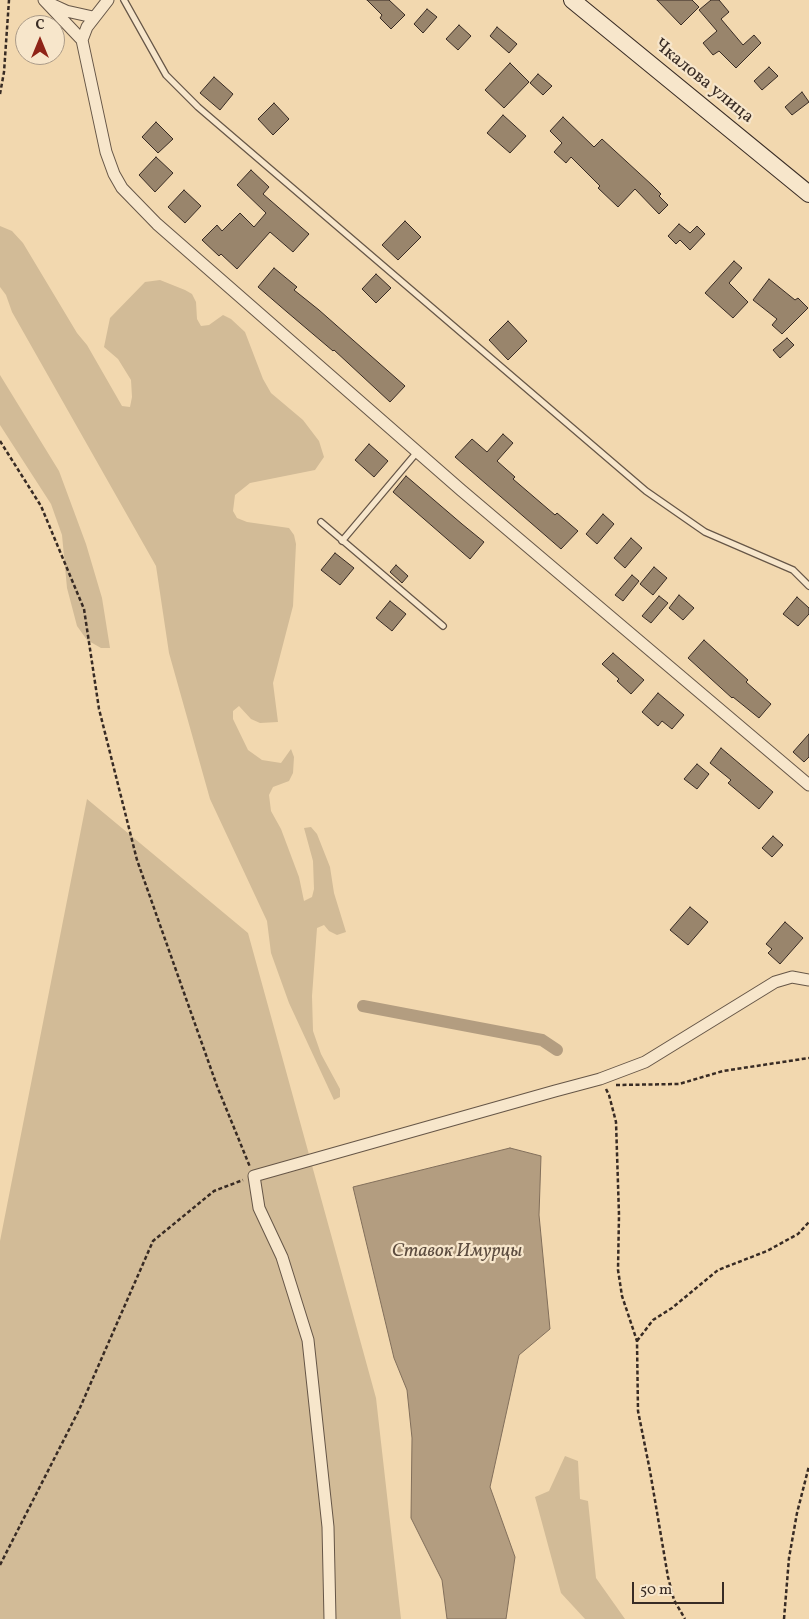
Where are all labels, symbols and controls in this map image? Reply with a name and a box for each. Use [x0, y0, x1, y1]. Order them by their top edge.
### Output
north arrow [15, 15, 65, 65]
text: С [35, 16, 45, 35]
street label: Чкалова улица [649, 35, 757, 129]
water label: Ставок Имурцы [392, 1242, 522, 1264]
scale bar [634, 1572, 726, 1604]
text: 50 m [640, 1580, 672, 1601]

